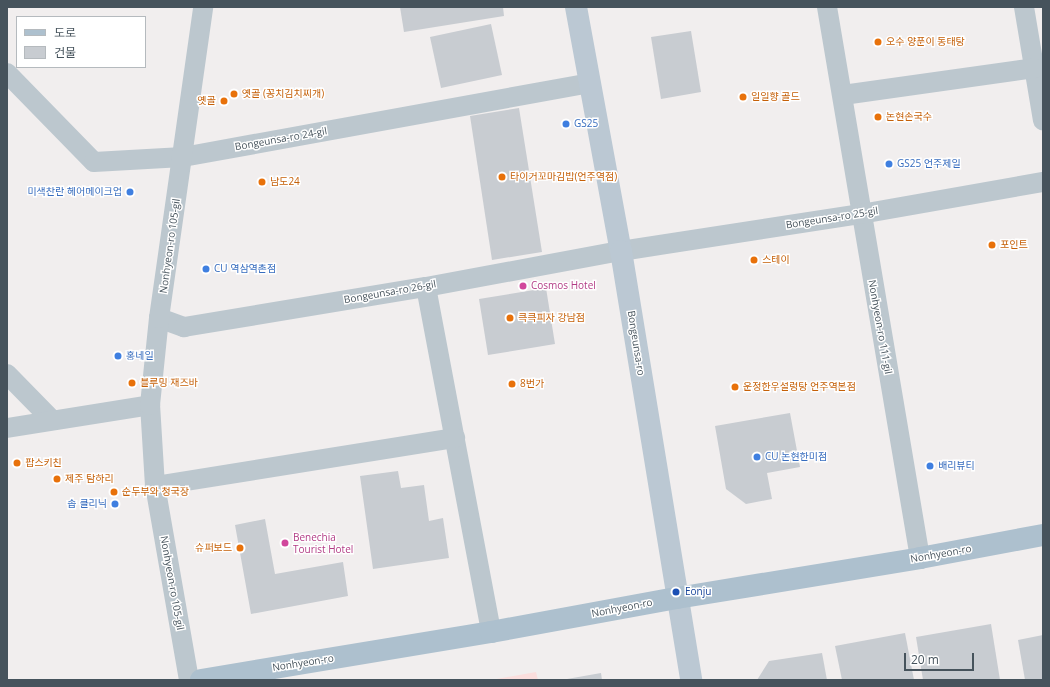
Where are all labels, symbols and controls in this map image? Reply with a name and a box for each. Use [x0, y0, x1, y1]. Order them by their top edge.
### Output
legend [16, 16, 146, 68]
text: 도로 [54, 24, 76, 41]
place label: 오수 양푼이 동태탕 [886, 36, 965, 48]
marker: 오수 양푼이 동태탕 [873, 37, 883, 47]
text: 건물 [54, 44, 76, 61]
place label: 옛골 (꽁치김치찌개) [242, 88, 324, 100]
marker: 옛골 (꽁치김치찌개) [229, 89, 239, 99]
place label: 일일향 골드 [751, 91, 800, 103]
marker: 일일향 골드 [738, 92, 748, 102]
place label: 옛골 [198, 95, 216, 107]
marker: 옛골 [219, 96, 229, 106]
place label: 논현손국수 [886, 111, 932, 123]
marker: 논현손국수 [873, 112, 883, 122]
place label: GS25 [574, 118, 598, 130]
marker: GS25 [561, 119, 571, 129]
street label: Bongeunsa-ro 24-gil [234, 125, 328, 153]
place label: GS25 언주제일 [897, 158, 961, 170]
marker: GS25 언주제일 [884, 159, 894, 169]
place label: 타이거꼬마김밥(언주역점) [510, 171, 617, 183]
marker: 타이거꼬마김밥(언주역점) [497, 172, 507, 182]
place label: 남도24 [270, 176, 300, 188]
marker: 남도24 [257, 177, 267, 187]
place label: 미색찬란 헤어메이크업 [27, 186, 122, 198]
marker: 미색찬란 헤어메이크업 [125, 187, 135, 197]
street label: Nonhyeon-ro 105-gil [157, 198, 183, 294]
street label: Bongeunsa-ro 25-gil [785, 205, 879, 231]
place label: 포인트 [1000, 239, 1028, 251]
marker: 포인트 [987, 240, 997, 250]
place label: 스테이 [762, 254, 790, 266]
marker: 스테이 [749, 255, 759, 265]
place label: CU 역삼역촌점 [214, 263, 276, 275]
marker: CU 역삼역촌점 [201, 264, 211, 274]
street label: Bongeunsa-ro 26-gil [343, 278, 437, 306]
street label: Nonhyeon-ro 111-gil [866, 279, 894, 375]
place label: Cosmos Hotel [531, 280, 596, 292]
marker: Cosmos Hotel [518, 281, 528, 291]
street label: Bongeunsa-ro [625, 310, 647, 376]
place label: 큭큭피자 강남점 [518, 312, 585, 324]
marker: 큭큭피자 강남점 [505, 313, 515, 323]
place label: 홍네일 [126, 350, 154, 362]
marker: 홍네일 [113, 351, 123, 361]
place label: 블루밍 재즈바 [140, 377, 198, 389]
marker: 블루밍 재즈바 [127, 378, 137, 388]
place label: 8번가 [520, 378, 544, 390]
marker: 8번가 [507, 379, 517, 389]
place label: 운정한우설렁탕 언주역본점 [743, 381, 856, 393]
marker: 운정한우설렁탕 언주역본점 [730, 382, 740, 392]
place label: CU 논현한미점 [765, 451, 827, 463]
marker: CU 논현한미점 [752, 452, 762, 462]
place label: 팝스키친 [25, 457, 62, 469]
marker: 팝스키친 [12, 458, 22, 468]
place label: 배리뷰티 [938, 460, 975, 472]
marker: 배리뷰티 [925, 461, 935, 471]
place label: 제주 탐하리 [65, 473, 114, 485]
marker: 제주 탐하리 [52, 474, 62, 484]
place label: 순두부와 청국장 [122, 486, 189, 498]
marker: 순두부와 청국장 [109, 487, 119, 497]
place label: 솝 클리닉 [68, 498, 107, 510]
marker: 솝 클리닉 [110, 499, 120, 509]
place label: Benechia Tourist Hotel [293, 531, 353, 554]
street label: Nonhyeon-ro 105-gil [158, 535, 186, 631]
marker: Benechia Tourist Hotel [280, 538, 290, 548]
place label: 슈퍼보드 [195, 542, 232, 554]
marker: 슈퍼보드 [235, 543, 245, 553]
street label: Nonhyeon-ro [909, 543, 973, 565]
marker: Eonju [670, 586, 682, 598]
place label: Eonju [685, 586, 711, 598]
street label: Nonhyeon-ro [590, 596, 654, 620]
scale bar [906, 645, 976, 671]
text: 20 m [911, 651, 939, 668]
street label: Nonhyeon-ro [271, 652, 335, 674]

